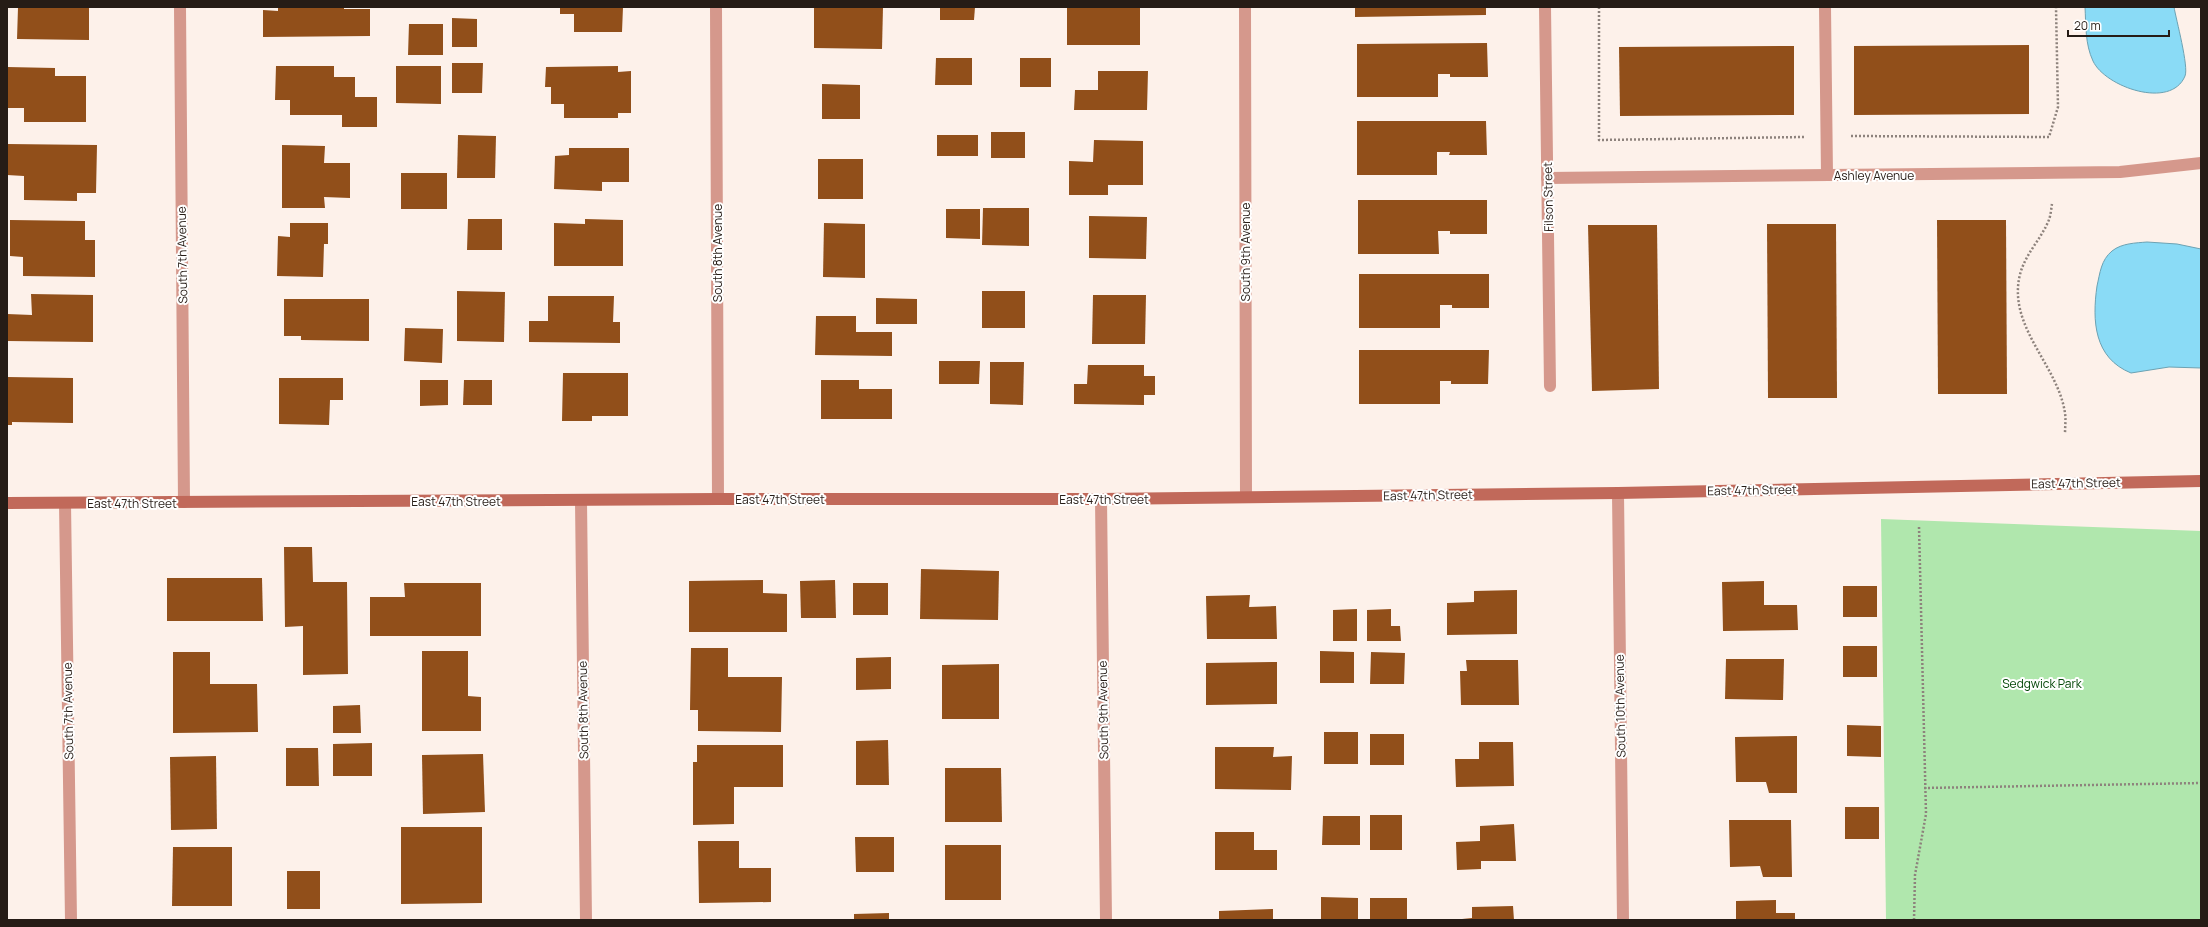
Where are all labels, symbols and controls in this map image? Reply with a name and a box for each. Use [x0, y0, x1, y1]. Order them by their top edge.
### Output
scale bar [2068, 12, 2169, 38]
text: 20 m [2074, 17, 2101, 34]
street label: Filson Street [1539, 162, 1557, 232]
street label: Ashley Avenue [1834, 167, 1914, 184]
street label: South 9th Avenue [1237, 203, 1254, 301]
street label: South 8th Avenue [709, 204, 726, 302]
street label: South 7th Avenue [173, 206, 191, 304]
street label: East 47th Street [2031, 474, 2121, 492]
street label: East 47th Street [1707, 481, 1797, 499]
street label: East 47th Street [1383, 486, 1473, 504]
street label: East 47th Street [735, 491, 825, 508]
street label: East 47th Street [1059, 491, 1149, 508]
street label: East 47th Street [411, 493, 501, 510]
street label: East 47th Street [87, 495, 177, 512]
street label: South 10th Avenue [1611, 654, 1629, 758]
street label: South 9th Avenue [1094, 660, 1112, 760]
street label: South 8th Avenue [574, 661, 592, 759]
street label: South 7th Avenue [59, 662, 77, 760]
park label: Sedgwick Park [2002, 675, 2083, 692]

